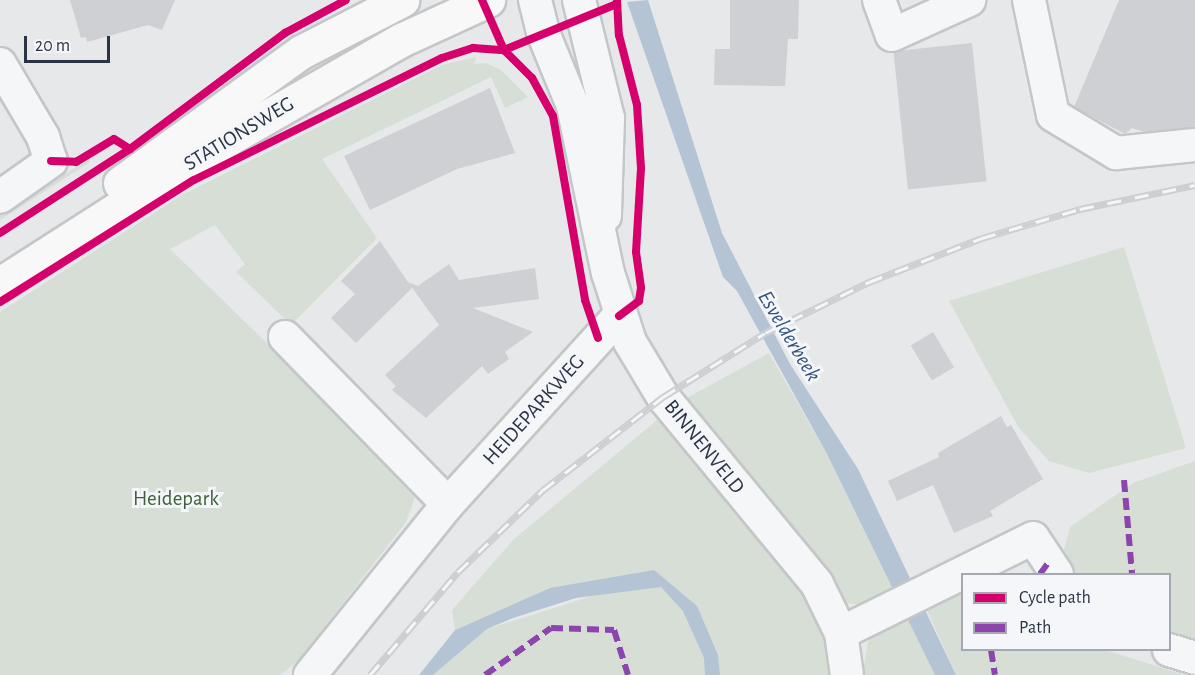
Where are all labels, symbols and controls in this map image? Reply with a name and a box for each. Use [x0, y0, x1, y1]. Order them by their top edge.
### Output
scale bar [27, 24, 112, 62]
text: 20 m [35, 37, 70, 55]
street label: STATIONSWEG [179, 91, 299, 177]
water label: Esvelderbeek [752, 286, 826, 386]
street label: HEIDEPARKWEG [478, 350, 590, 470]
street label: BINNENVELD [658, 395, 750, 499]
park label: Heidepark [133, 486, 219, 512]
legend [961, 573, 1171, 651]
text: Cycle path [1019, 589, 1091, 607]
text: Path [1019, 619, 1051, 637]

